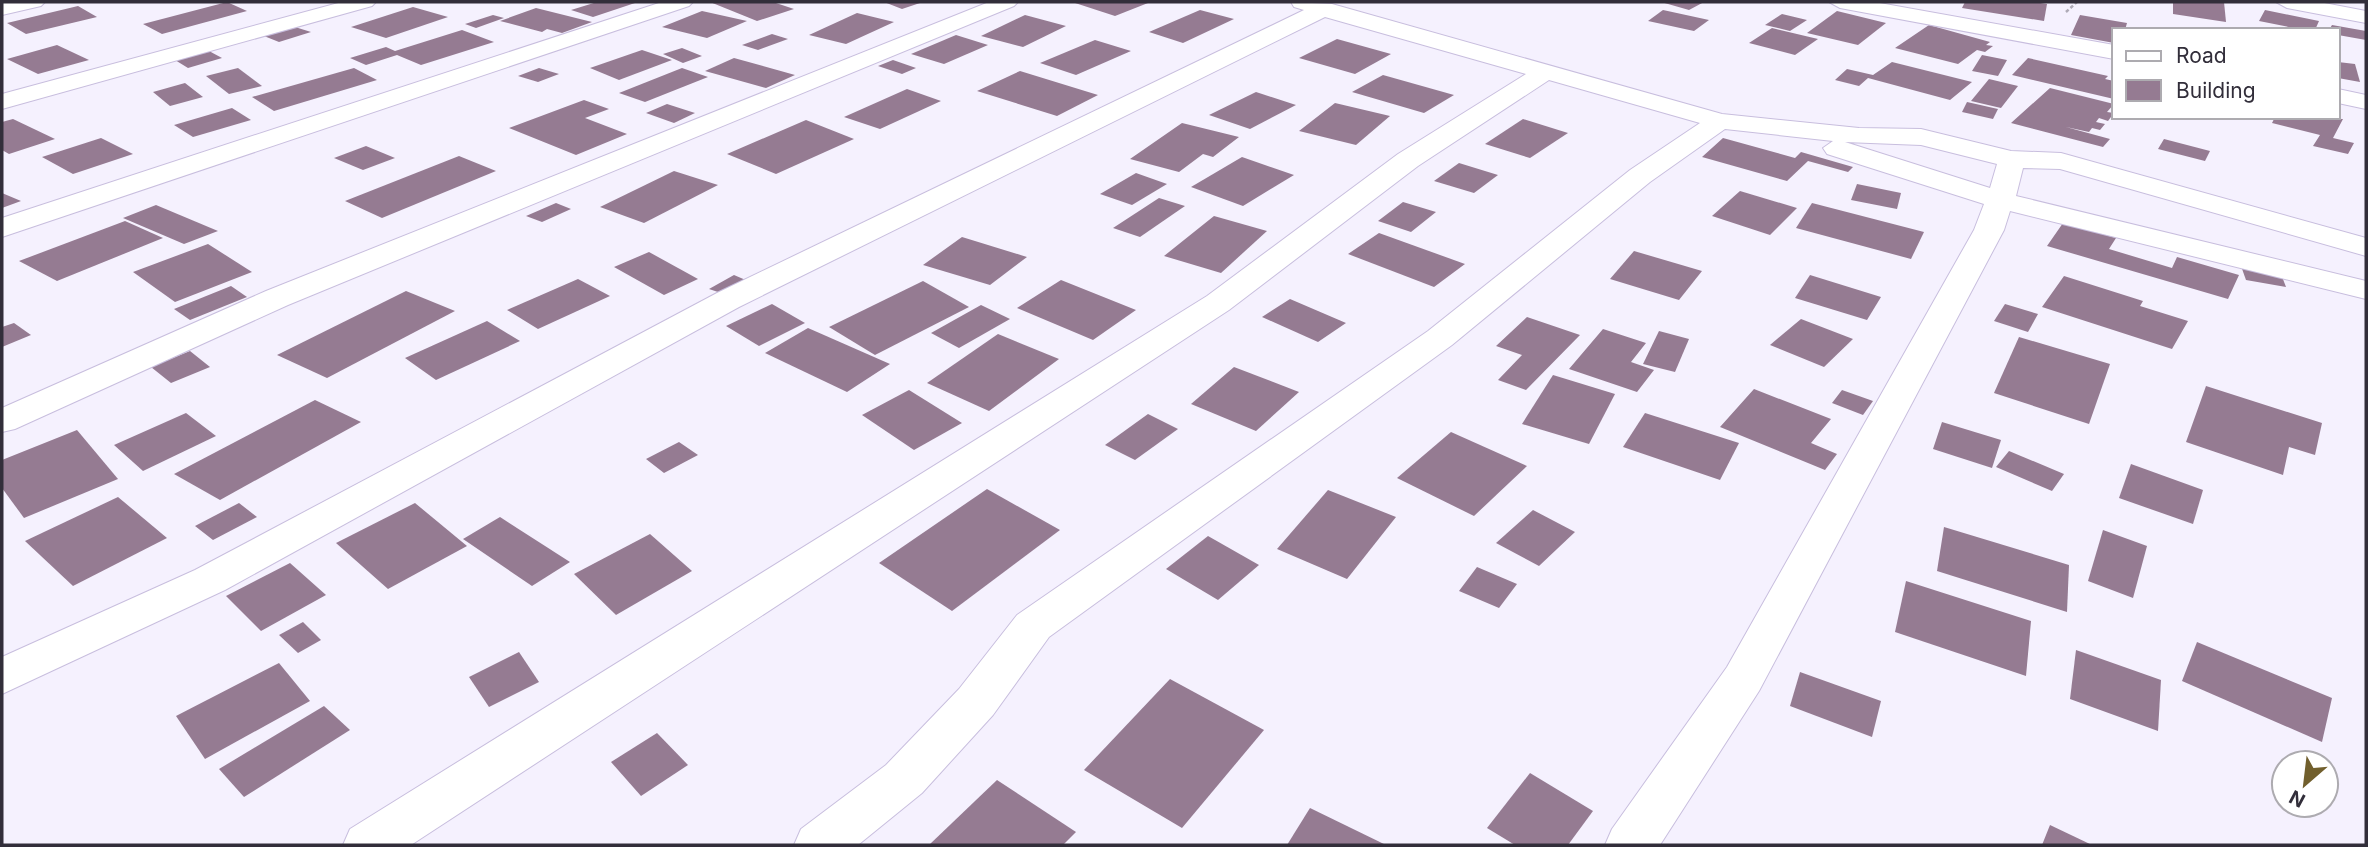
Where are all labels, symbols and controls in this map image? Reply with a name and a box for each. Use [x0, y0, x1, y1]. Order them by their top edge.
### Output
legend [2112, 28, 2340, 119]
text: Road [2176, 43, 2227, 68]
text: Building [2176, 78, 2256, 103]
north arrow [2270, 749, 2340, 819]
text: N [2285, 785, 2309, 812]

